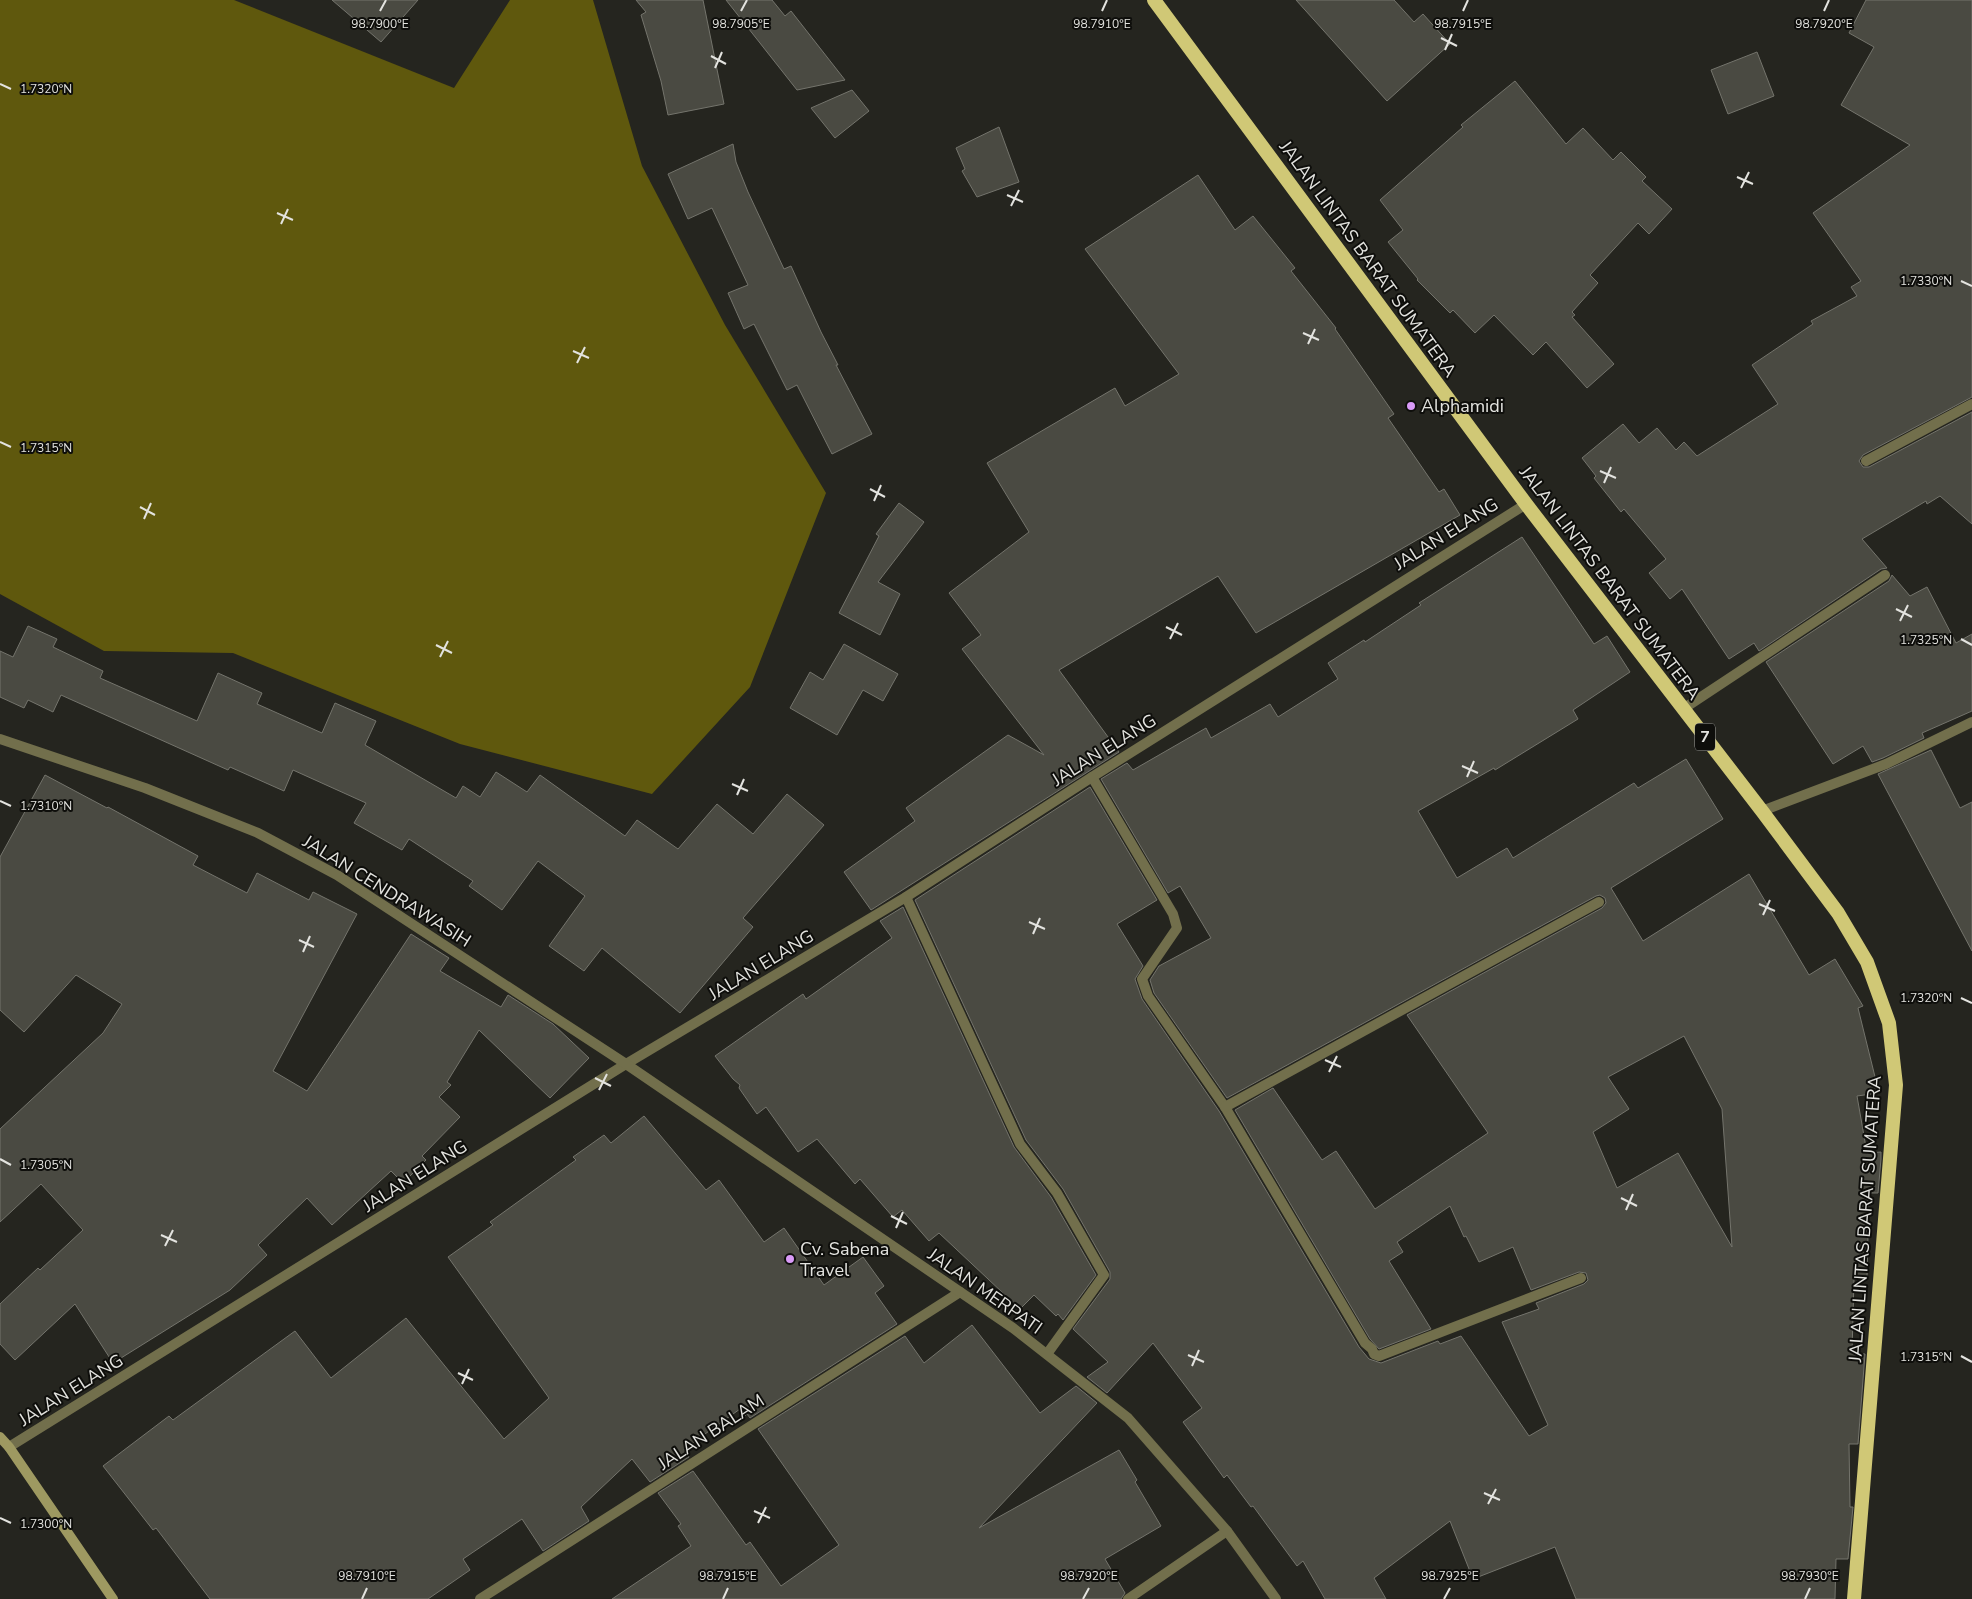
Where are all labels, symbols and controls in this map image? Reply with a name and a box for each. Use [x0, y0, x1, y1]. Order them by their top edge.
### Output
text: 98.7900°E [351, 16, 409, 32]
text: 98.7905°E [712, 16, 770, 32]
text: 98.7910°E [1073, 16, 1131, 32]
text: 98.7915°E [1434, 16, 1492, 32]
text: 98.7920°E [1795, 16, 1853, 32]
text: 1.7320°N [20, 81, 72, 97]
street label: JALAN LINTAS BARAT SUMATERA [1273, 135, 1462, 382]
text: 1.7330°N [1900, 273, 1952, 289]
place label: Alphamidi [1421, 394, 1504, 418]
marker: Alphamidi [1405, 400, 1417, 412]
text: 1.7315°N [20, 440, 72, 456]
street label: JALAN LINTAS BARAT SUMATERA [1513, 460, 1706, 705]
street label: JALAN ELANG [1388, 492, 1503, 576]
text: 1.7325°N [1900, 632, 1952, 648]
street label: JALAN ELANG [1046, 708, 1161, 792]
road number: 7 [1695, 724, 1715, 750]
text: 1.7310°N [20, 798, 72, 814]
street label: JALAN CENDRAWASIH [298, 829, 476, 953]
street label: JALAN ELANG [703, 924, 818, 1006]
text: 1.7320°N [1900, 990, 1952, 1006]
street label: JALAN LINTAS BARAT SUMATERA [1843, 1075, 1887, 1364]
street label: JALAN ELANG [357, 1134, 472, 1218]
text: 1.7305°N [20, 1157, 72, 1173]
place label: Cv. Sabena Travel [800, 1237, 889, 1282]
street label: JALAN MERPATI [922, 1242, 1047, 1339]
marker: Cv. Sabena Travel [784, 1253, 796, 1265]
street label: JALAN ELANG [13, 1348, 128, 1432]
text: 1.7315°N [1900, 1349, 1952, 1365]
street label: JALAN BALAM [652, 1389, 769, 1476]
text: 1.7300°N [20, 1516, 72, 1532]
text: 98.7910°E [338, 1568, 396, 1584]
text: 98.7915°E [699, 1568, 757, 1584]
text: 98.7920°E [1060, 1568, 1118, 1584]
text: 98.7925°E [1421, 1568, 1479, 1584]
text: 98.7930°E [1781, 1568, 1839, 1584]

